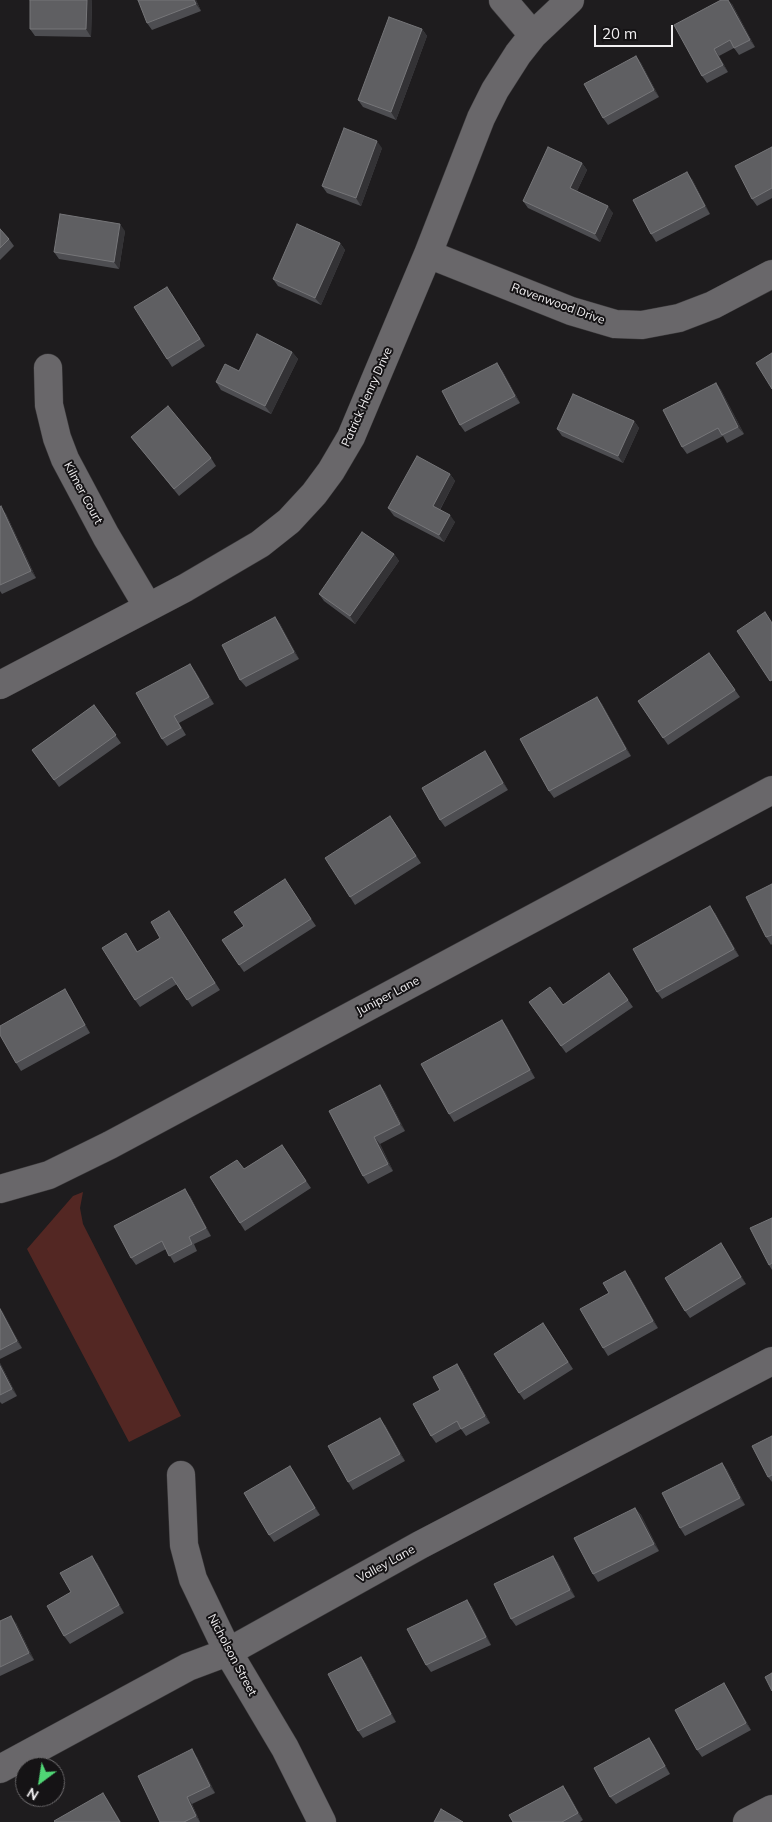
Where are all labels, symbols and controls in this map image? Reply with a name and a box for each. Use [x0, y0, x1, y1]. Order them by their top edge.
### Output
scale bar [597, 15, 676, 47]
text: 20 m [602, 24, 637, 43]
street label: Ravenwood Drive [509, 280, 607, 328]
street label: Patrick Henry Drive [339, 345, 395, 449]
street label: Kilmer Court [61, 459, 105, 527]
street label: Juniper Lane [354, 973, 422, 1019]
street label: Valley Lane [355, 1542, 417, 1586]
street label: Nicholson Street [204, 1612, 260, 1698]
north arrow [15, 1757, 65, 1807]
text: N [24, 1784, 42, 1804]

